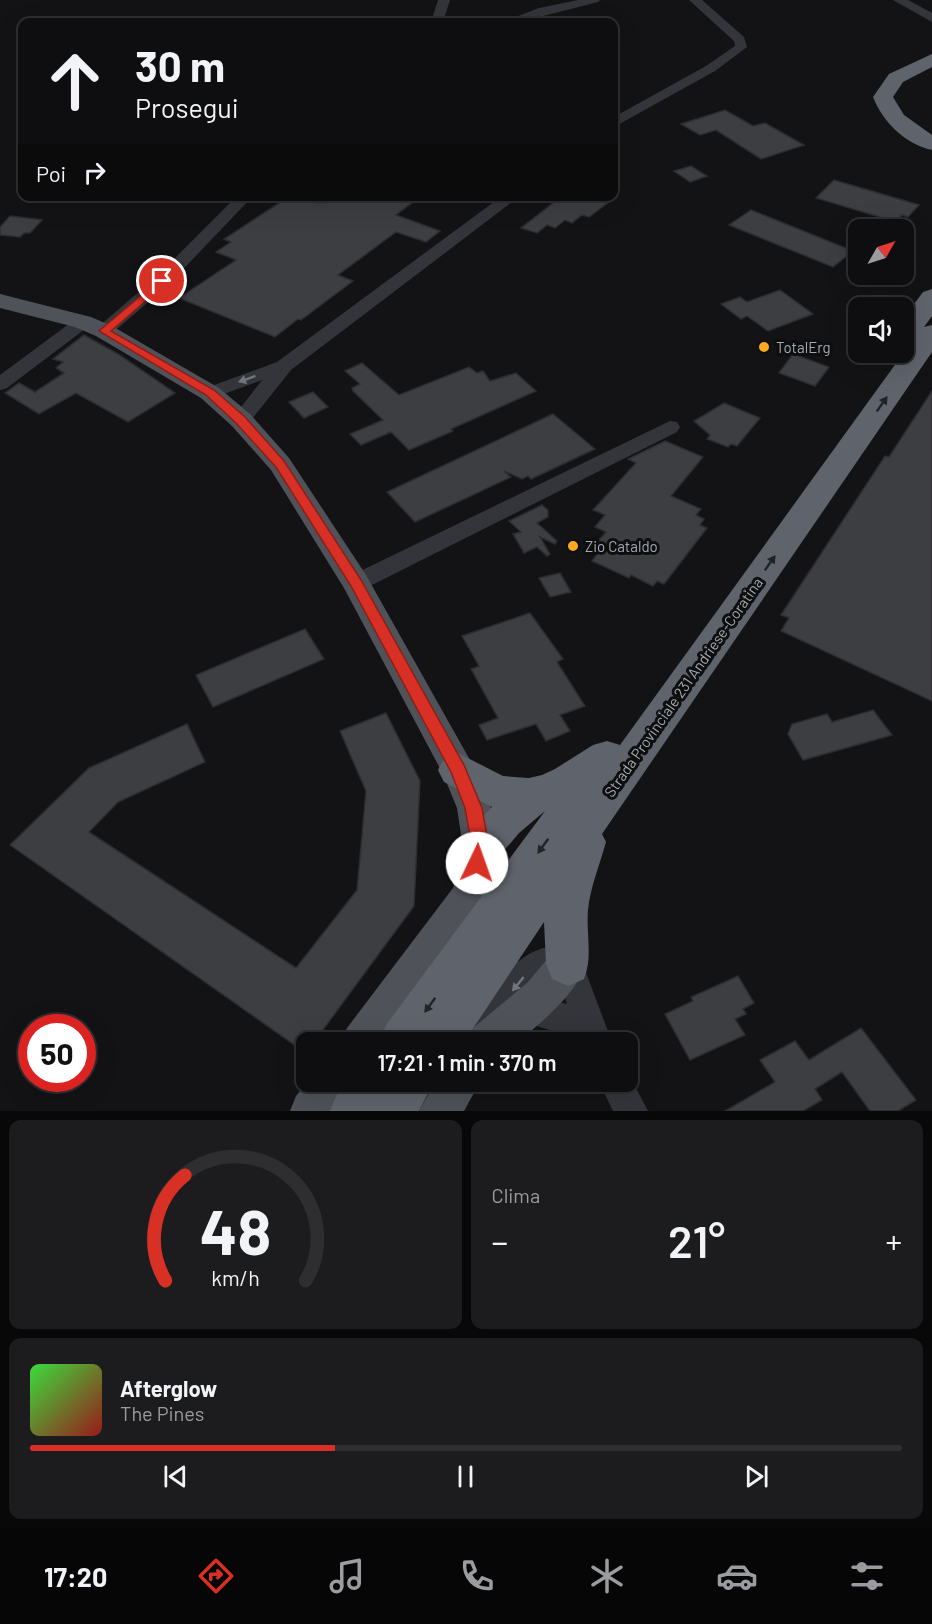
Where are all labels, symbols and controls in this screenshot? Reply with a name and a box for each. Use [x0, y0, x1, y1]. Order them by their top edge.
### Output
text: 30 m [135, 40, 225, 90]
icon: ahead [36, 42, 114, 120]
text: Prosegui [135, 91, 239, 123]
icon: right [78, 156, 111, 189]
text: Poi [36, 160, 66, 186]
north arrow [848, 219, 914, 285]
map controls [848, 219, 914, 363]
pin [136, 255, 187, 306]
icon: arrive [145, 264, 178, 297]
button: sound [848, 297, 914, 363]
place label: TotalErg [776, 338, 831, 356]
marker: TotalErg [757, 340, 771, 354]
one-way arrow [238, 375, 256, 385]
one-way arrow [876, 396, 888, 412]
place label: Zio Cataldo [585, 537, 658, 555]
marker: Zio Cataldo [566, 539, 580, 553]
one-way arrow [764, 556, 776, 572]
street label: Strada Provinciale 231 Andriese-Coratina [600, 574, 766, 800]
position arrow [445, 831, 509, 895]
one-way arrow [537, 837, 549, 853]
one-way arrow [511, 976, 524, 992]
one-way arrow [424, 996, 436, 1012]
speed limit sign: 50 [18, 1014, 96, 1092]
text: 17:21 · 1 min · 370 m [377, 1049, 557, 1075]
text: Clima [492, 1183, 540, 1207]
text: 48 [199, 1193, 271, 1267]
text: 21° [668, 1213, 725, 1267]
text: − [492, 1221, 508, 1261]
text: + [885, 1221, 902, 1261]
text: km/h [211, 1266, 260, 1291]
text: Afterglow [120, 1375, 217, 1401]
text: The Pines [120, 1401, 204, 1425]
icon: previous [159, 1460, 192, 1493]
icon: pause [449, 1460, 482, 1493]
icon: next [740, 1460, 773, 1493]
icon: directions [195, 1555, 237, 1597]
icon: music [326, 1555, 368, 1597]
icon: phone [456, 1555, 498, 1597]
icon: climate [586, 1555, 628, 1597]
icon: car [716, 1555, 758, 1597]
icon: filters [846, 1555, 888, 1597]
text: 17:20 [44, 1560, 107, 1592]

